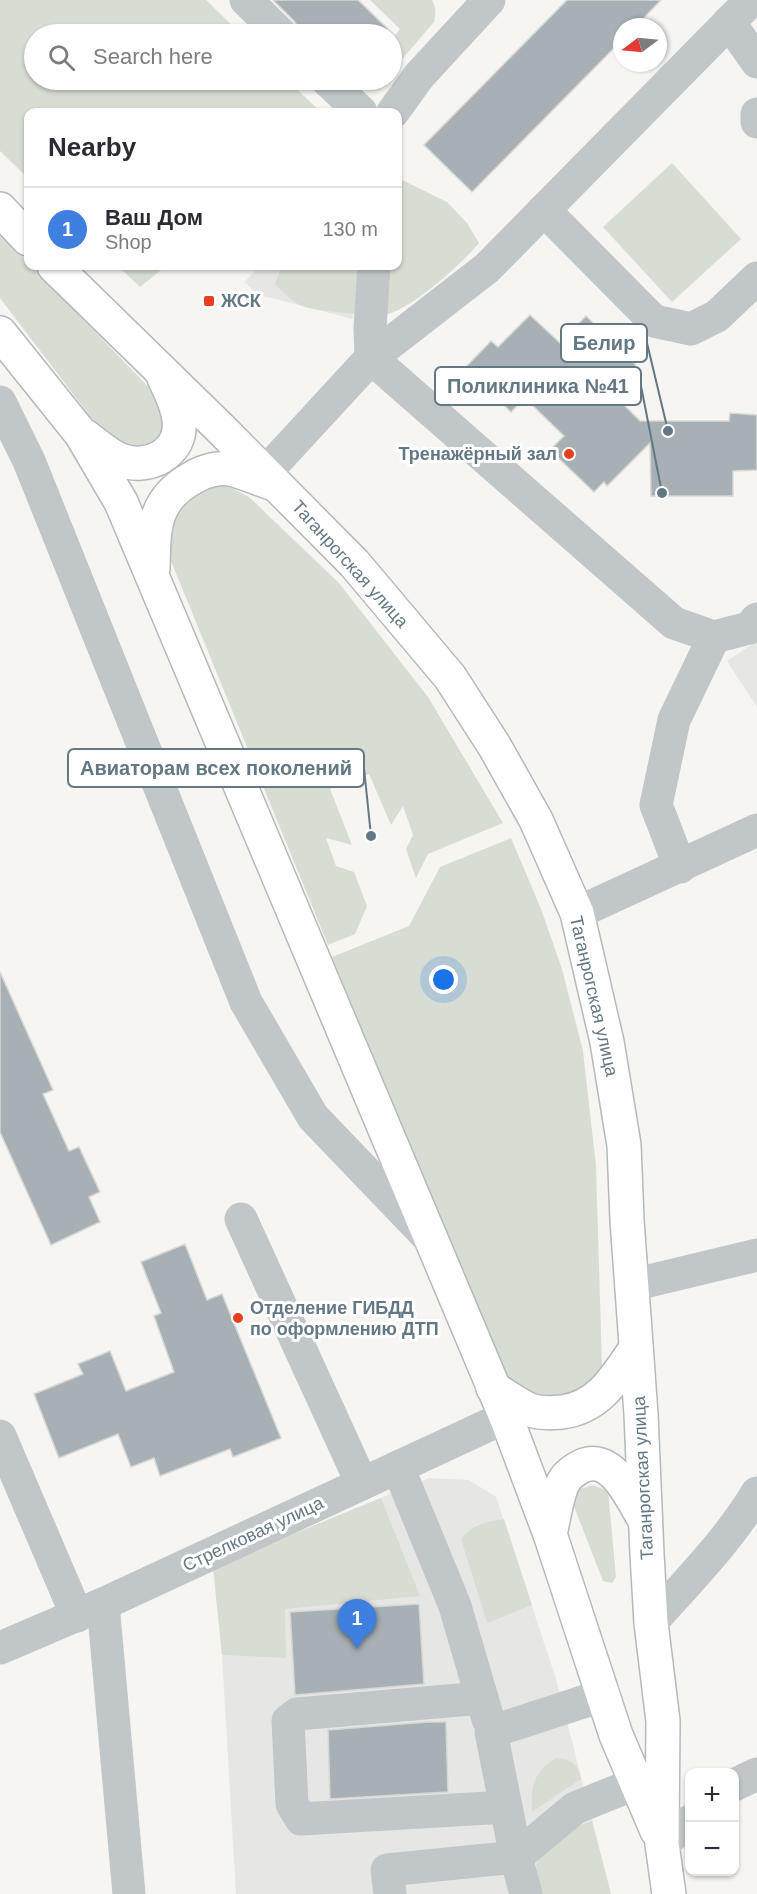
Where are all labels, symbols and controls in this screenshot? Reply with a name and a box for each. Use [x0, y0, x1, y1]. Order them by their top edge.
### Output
north arrow [613, 18, 667, 72]
search box [24, 24, 402, 90]
icon: search [45, 41, 78, 74]
text: Search here [93, 44, 213, 69]
text: Nearby [48, 132, 136, 162]
text: Ваш Дом [105, 205, 203, 230]
text: 1 [62, 218, 73, 240]
text: 130 m [322, 218, 378, 240]
text: Shop [105, 231, 152, 253]
place label: ЖСК [220, 291, 262, 311]
marker: ЖСК [202, 294, 216, 308]
callout: Белир [561, 324, 647, 362]
text: Белир [573, 332, 635, 354]
callout: Поликлиника №41 [435, 367, 641, 405]
text: Поликлиника №41 [447, 375, 629, 397]
place label: Тренажёрный зал [399, 444, 557, 464]
marker: Тренажёрный зал [562, 447, 576, 461]
street label: Таганрогская улица [288, 496, 413, 632]
callout: Авиаторам всех поколений [68, 749, 364, 787]
text: Авиаторам всех поколений [80, 757, 352, 779]
street label: Таганрогская улица [566, 914, 622, 1079]
your location [429, 965, 458, 994]
place label: Отделение ГИБДД по оформлению ДТП [250, 1298, 439, 1339]
marker: Отделение ГИБДД по оформлению ДТП [231, 1311, 245, 1325]
street label: Таганрогская улица [629, 1395, 657, 1560]
street label: Стрелковая улица [180, 1492, 327, 1575]
pin: 1 [338, 1600, 376, 1649]
map controls [685, 1768, 739, 1876]
button: + [685, 1768, 739, 1822]
button: − [685, 1822, 739, 1876]

